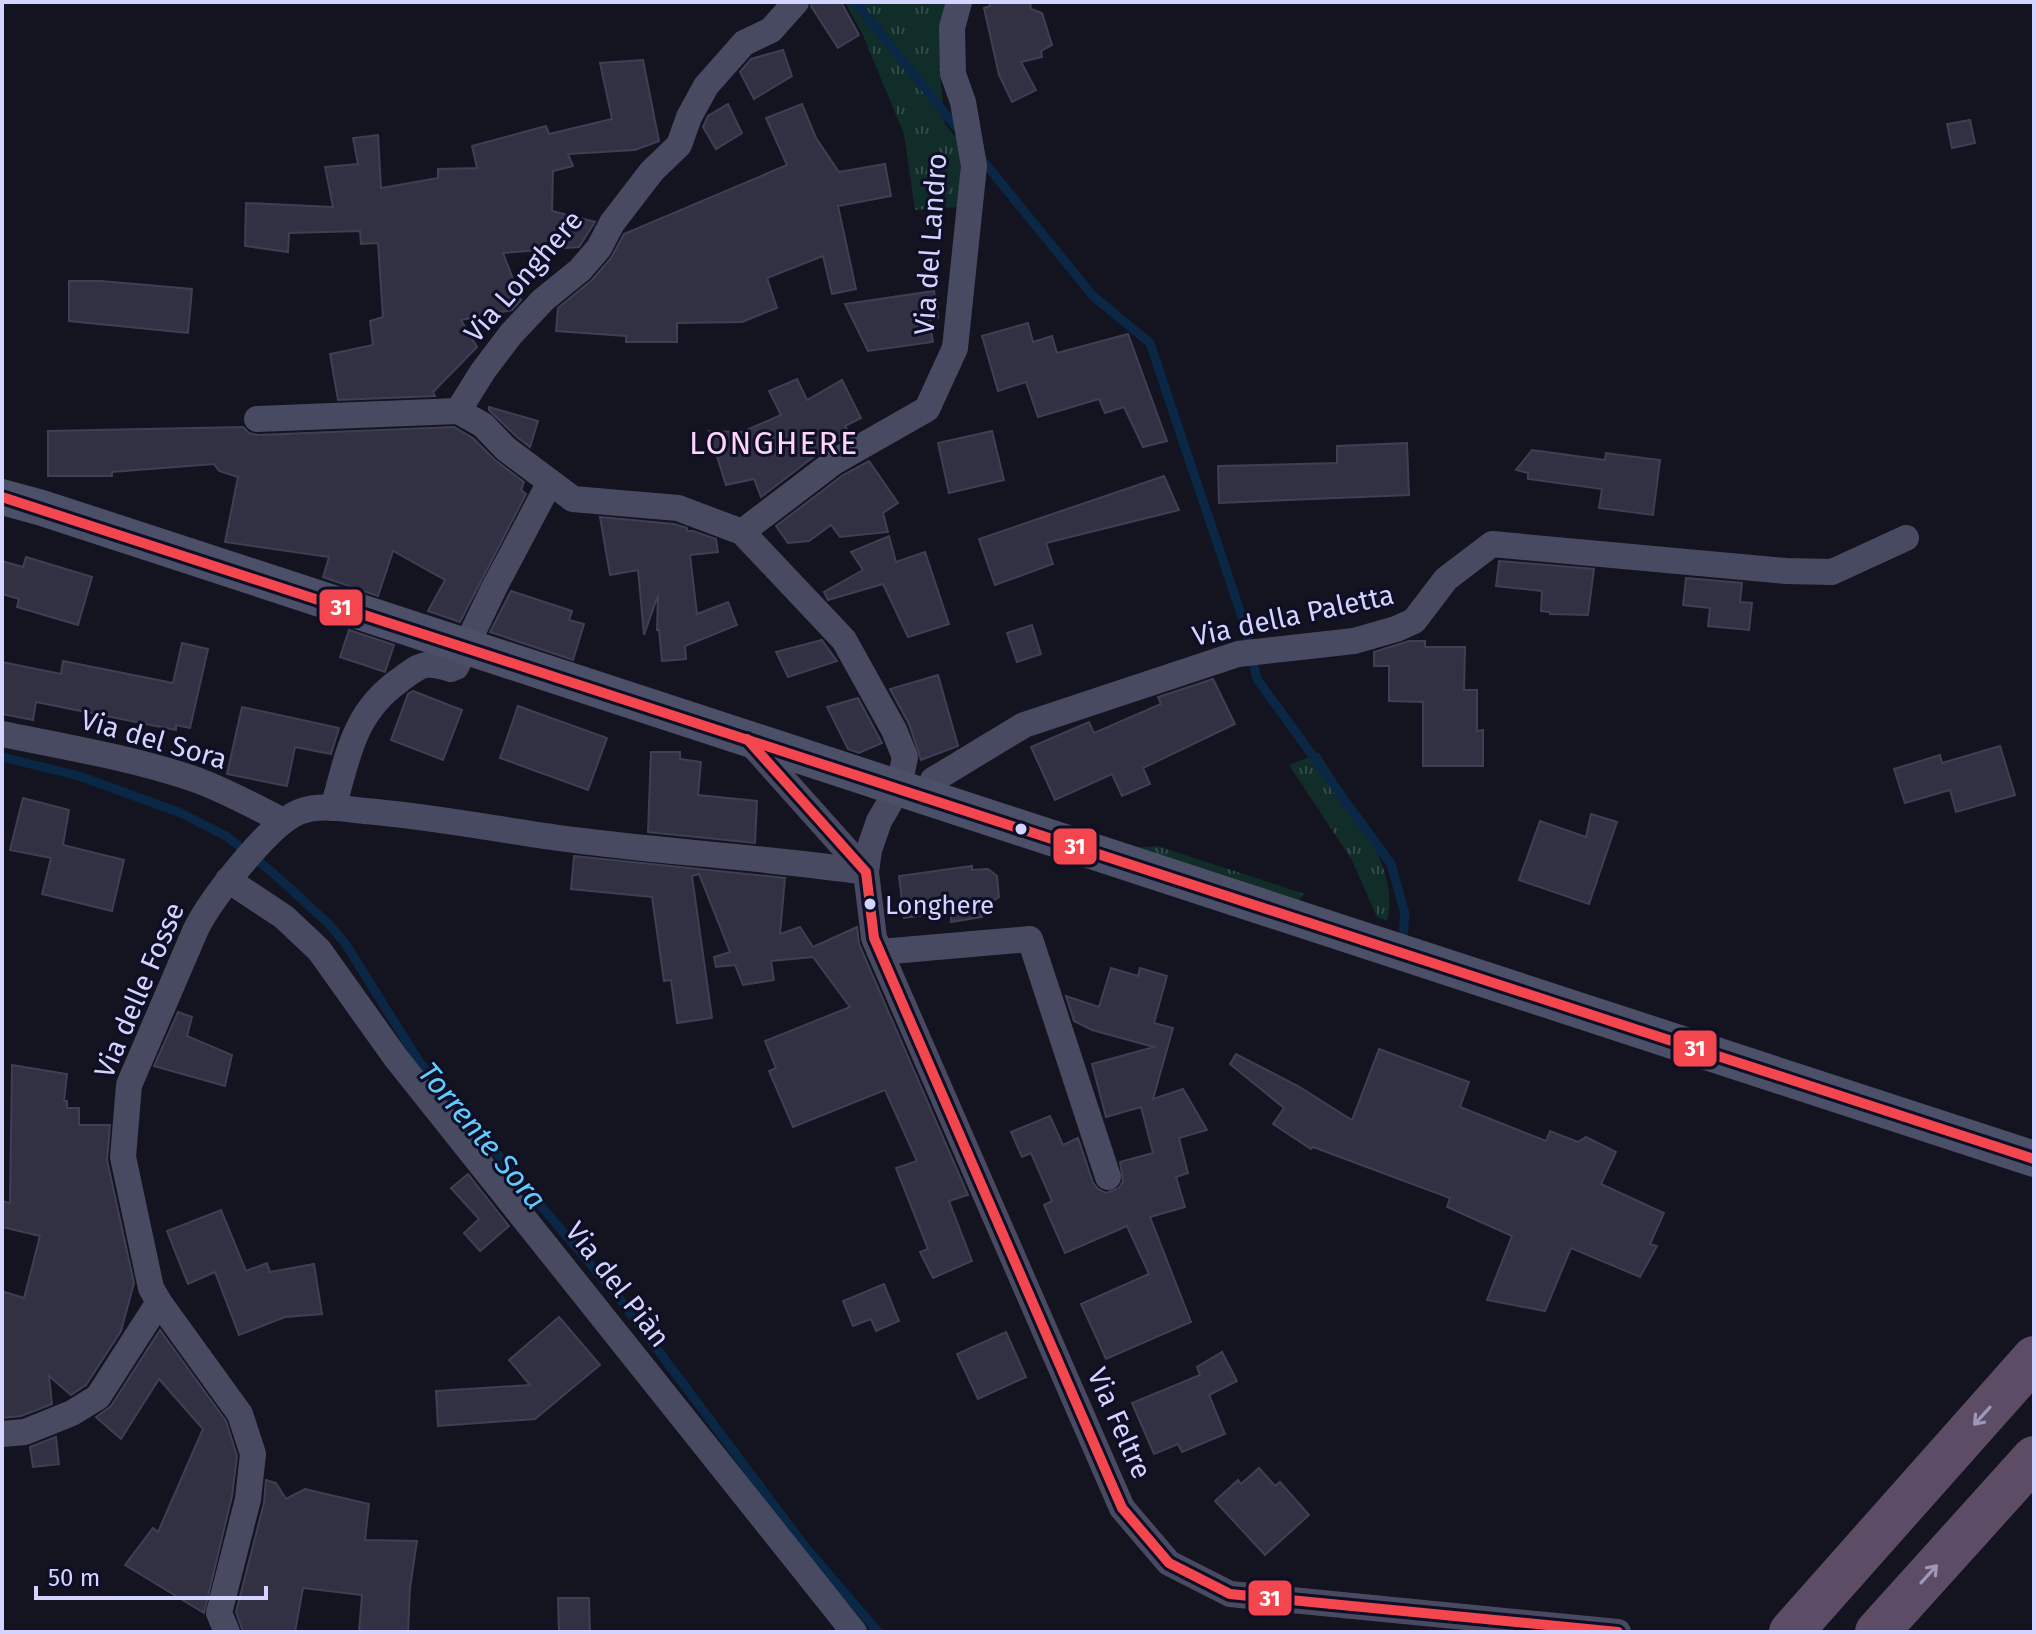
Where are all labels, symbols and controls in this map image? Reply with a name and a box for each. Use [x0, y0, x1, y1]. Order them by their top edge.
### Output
street label: Via del Landro [908, 152, 953, 336]
street label: Via Longhere [457, 204, 589, 349]
district label: LONGHERE [689, 424, 859, 462]
street label: Via della Paletta [1189, 578, 1397, 653]
line badge: 31 [318, 588, 364, 627]
text: 31 [329, 594, 352, 621]
street label: Via del Sora [77, 703, 231, 776]
unlabelled marker [1013, 821, 1029, 837]
line badge: 31 [1052, 827, 1098, 866]
text: 31 [1063, 833, 1086, 860]
place label: Longhere [885, 890, 994, 921]
marker: Longhere [862, 896, 878, 912]
street label: Via delle Fosse [88, 898, 191, 1083]
line badge: 31 [1672, 1029, 1718, 1068]
text: 31 [1683, 1035, 1706, 1062]
water label: Torrente Sora [410, 1055, 554, 1217]
street label: Via del Piàn [559, 1215, 677, 1353]
street label: Via Feltre [1081, 1363, 1159, 1484]
one-way arrow [1974, 1406, 1992, 1426]
scale bar [36, 1550, 266, 1600]
text: 50 m [48, 1564, 100, 1592]
one-way arrow [1920, 1565, 1938, 1585]
line badge: 31 [1247, 1579, 1293, 1617]
text: 31 [1258, 1585, 1281, 1612]

